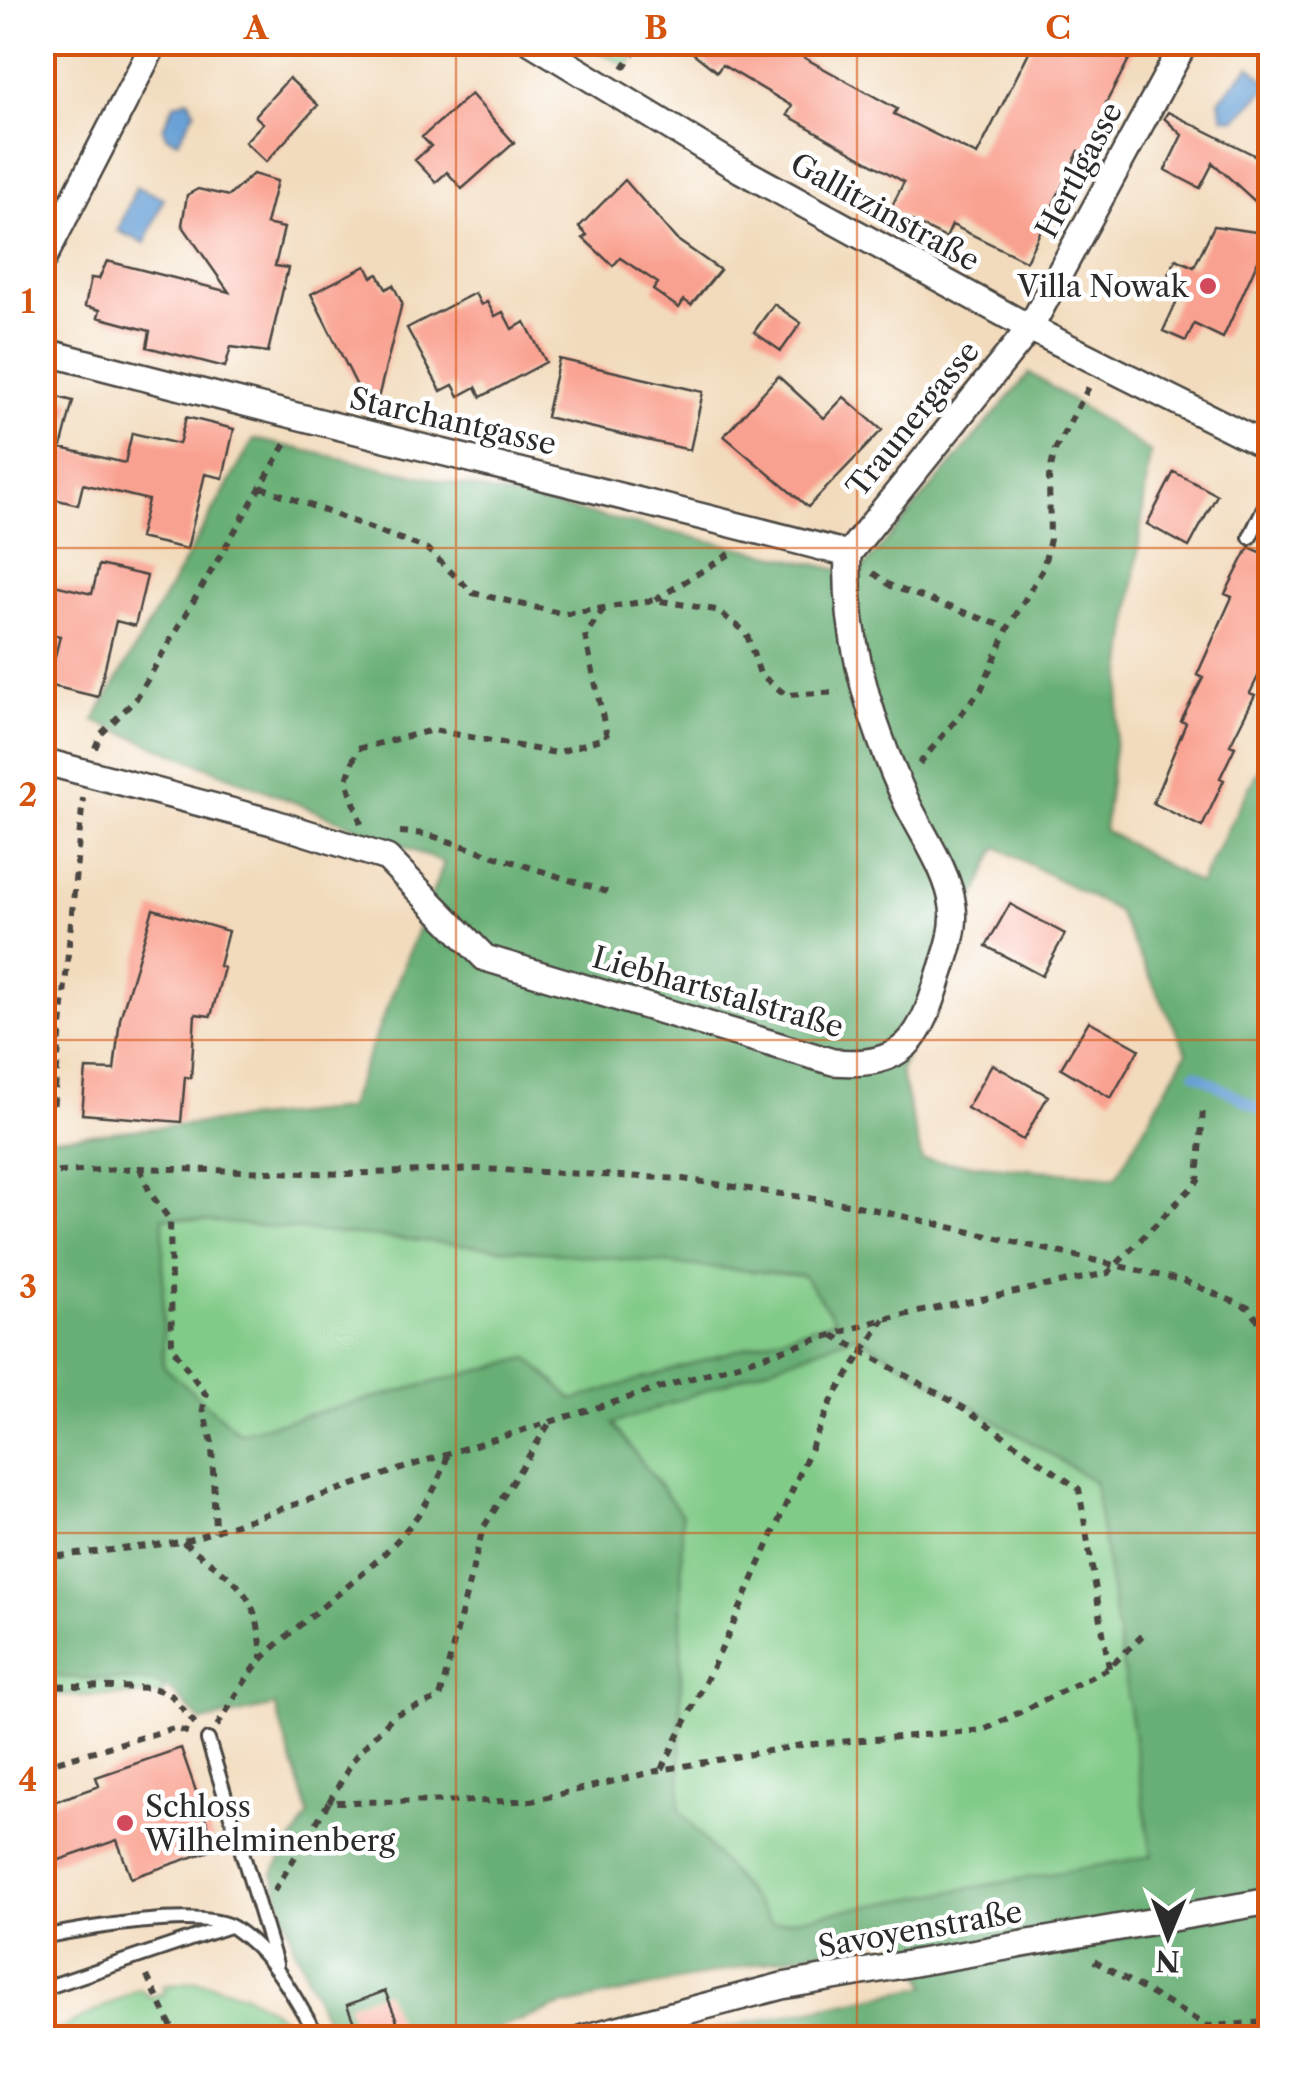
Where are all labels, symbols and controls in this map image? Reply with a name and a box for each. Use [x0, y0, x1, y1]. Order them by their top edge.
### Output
text: A [243, 8, 270, 47]
text: B [644, 8, 668, 47]
text: C [1045, 8, 1071, 47]
street label: Hertlgasse [1028, 96, 1130, 244]
street label: Gallitzinstraße [784, 145, 986, 279]
place label: Villa Nowak [1016, 268, 1190, 305]
marker: Villa Nowak [1197, 275, 1219, 297]
text: 1 [21, 282, 36, 321]
street label: Traunergasse [839, 334, 987, 504]
street label: Starchantgasse [346, 379, 560, 463]
text: 2 [19, 775, 37, 814]
street label: Liebhartstalstraße [588, 938, 848, 1046]
text: 3 [19, 1267, 37, 1306]
text: 4 [19, 1760, 37, 1799]
place label: Schloss Wilhelminenberg [144, 1788, 395, 1859]
marker: Schloss Wilhelminenberg [114, 1812, 136, 1834]
north arrow [1118, 1886, 1218, 1986]
street label: Savoyenstraße [815, 1893, 1025, 1965]
text: N [1155, 1944, 1180, 1978]

